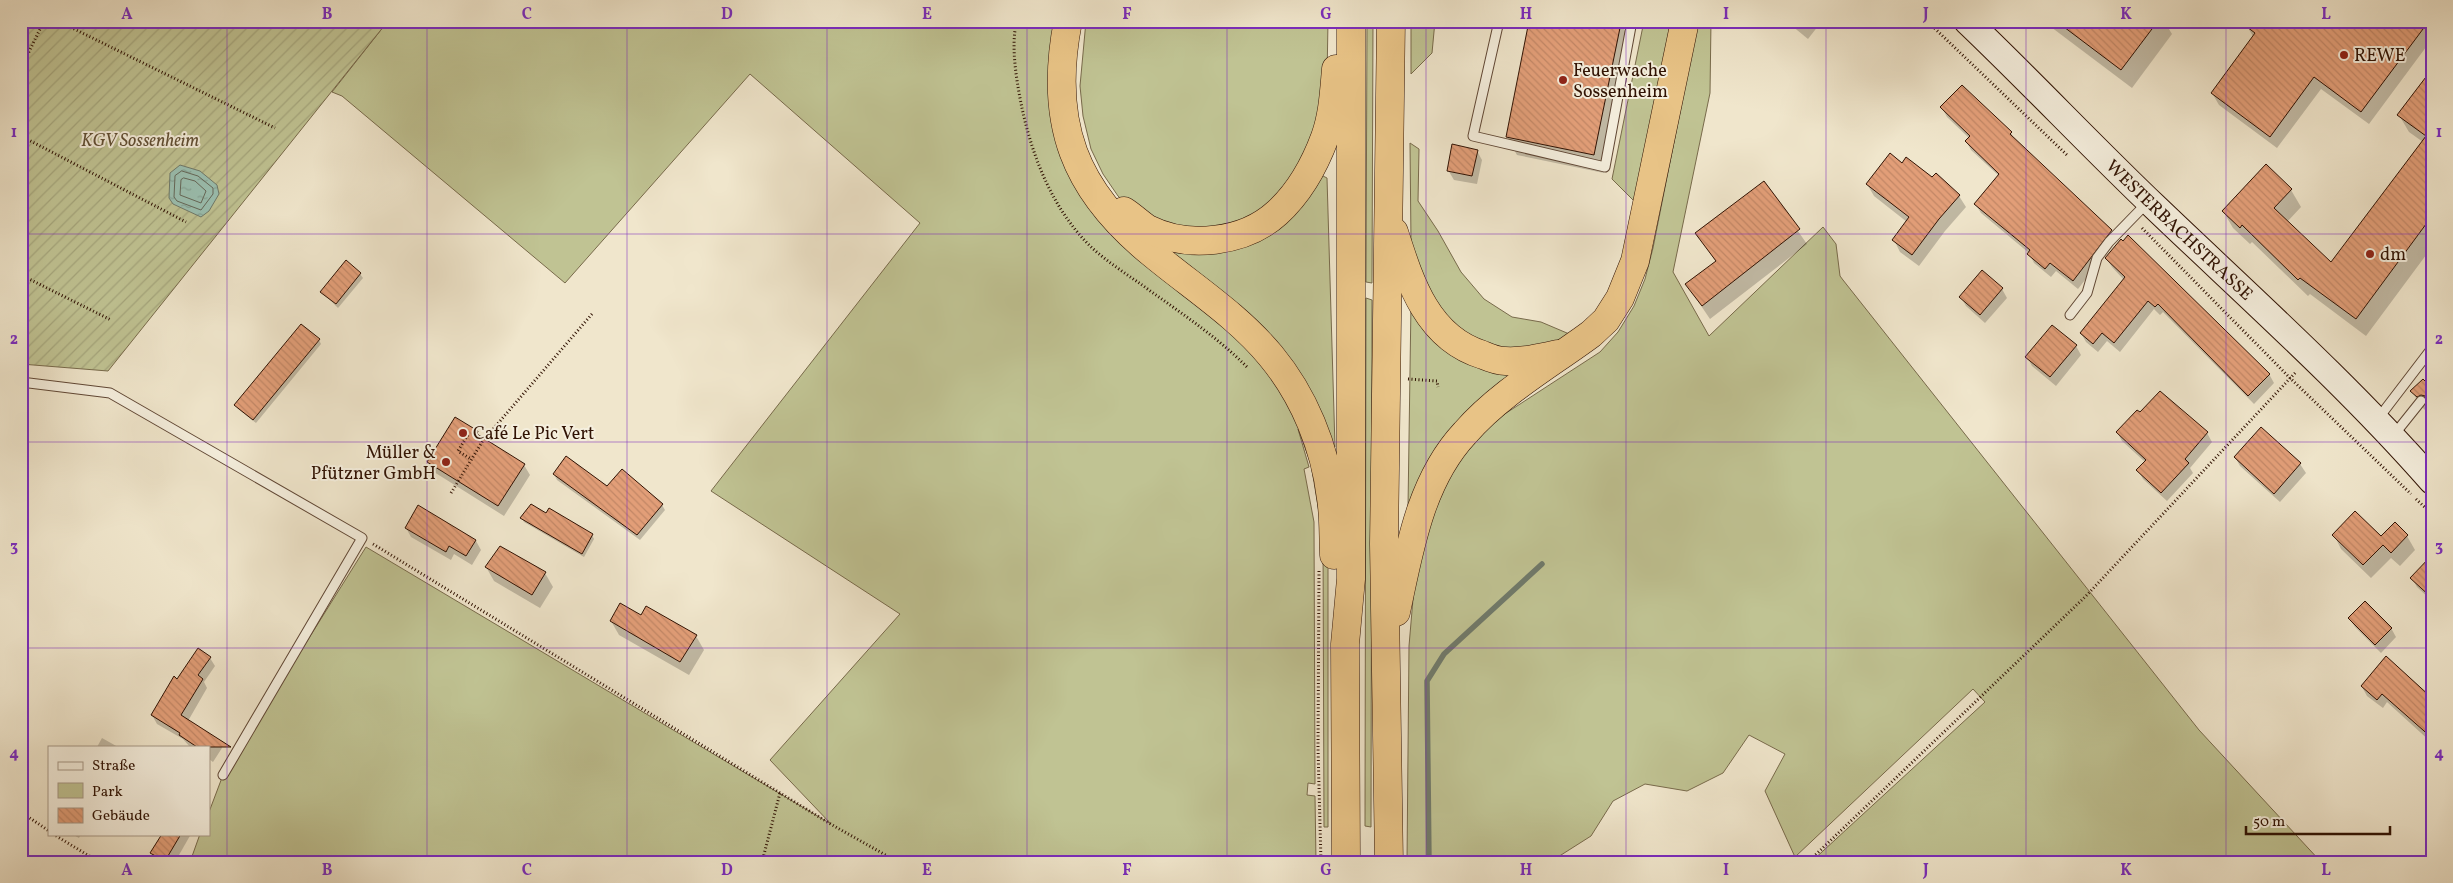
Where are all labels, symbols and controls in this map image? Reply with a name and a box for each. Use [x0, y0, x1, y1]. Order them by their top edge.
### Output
text: A [121, 4, 133, 26]
text: B [322, 4, 333, 26]
text: C [522, 4, 532, 26]
text: D [721, 4, 733, 26]
text: E [922, 4, 932, 26]
text: F [1122, 4, 1132, 26]
text: G [1320, 4, 1332, 26]
text: H [1520, 4, 1532, 26]
text: I [1723, 4, 1729, 26]
text: J [1922, 4, 1929, 26]
text: K [2120, 4, 2132, 26]
text: L [2321, 4, 2331, 26]
place label: REWE [2354, 44, 2406, 69]
marker: REWE [2338, 49, 2350, 61]
place label: Feuerwache Sossenheim [1573, 59, 1668, 105]
marker: Feuerwache Sossenheim [1557, 74, 1569, 86]
text: 1 [11, 122, 17, 144]
text: 1 [2436, 122, 2442, 144]
park label: KGV Sossenheim [81, 129, 199, 154]
street label: WESTERBACHSTRASSE [2099, 155, 2258, 307]
place label: dm [2380, 243, 2406, 268]
marker: dm [2364, 248, 2376, 260]
text: 2 [10, 329, 18, 351]
text: 2 [2435, 329, 2443, 351]
place label: Café Le Pic Vert [473, 422, 594, 447]
marker: Café Le Pic Vert [457, 427, 469, 439]
place label: Müller & Pfützner GmbH [311, 441, 436, 487]
marker: Müller & Pfützner GmbH [440, 456, 452, 468]
text: 3 [10, 536, 18, 558]
text: 3 [2435, 536, 2443, 558]
text: 4 [9, 743, 19, 765]
text: 4 [2434, 743, 2444, 765]
legend [48, 746, 210, 836]
text: Straße [92, 756, 135, 777]
text: Park [92, 782, 123, 803]
scale bar [2246, 803, 2389, 835]
text: Gebäude [92, 806, 150, 827]
text: 50 m [2253, 812, 2285, 833]
text: A [121, 860, 133, 882]
text: B [322, 860, 333, 882]
text: C [522, 860, 532, 882]
text: D [721, 860, 733, 882]
text: E [922, 860, 932, 882]
text: F [1122, 860, 1132, 882]
text: G [1320, 860, 1332, 882]
text: H [1520, 860, 1532, 882]
text: I [1723, 860, 1729, 882]
text: J [1922, 860, 1929, 882]
text: K [2120, 860, 2132, 882]
text: L [2321, 860, 2331, 882]

